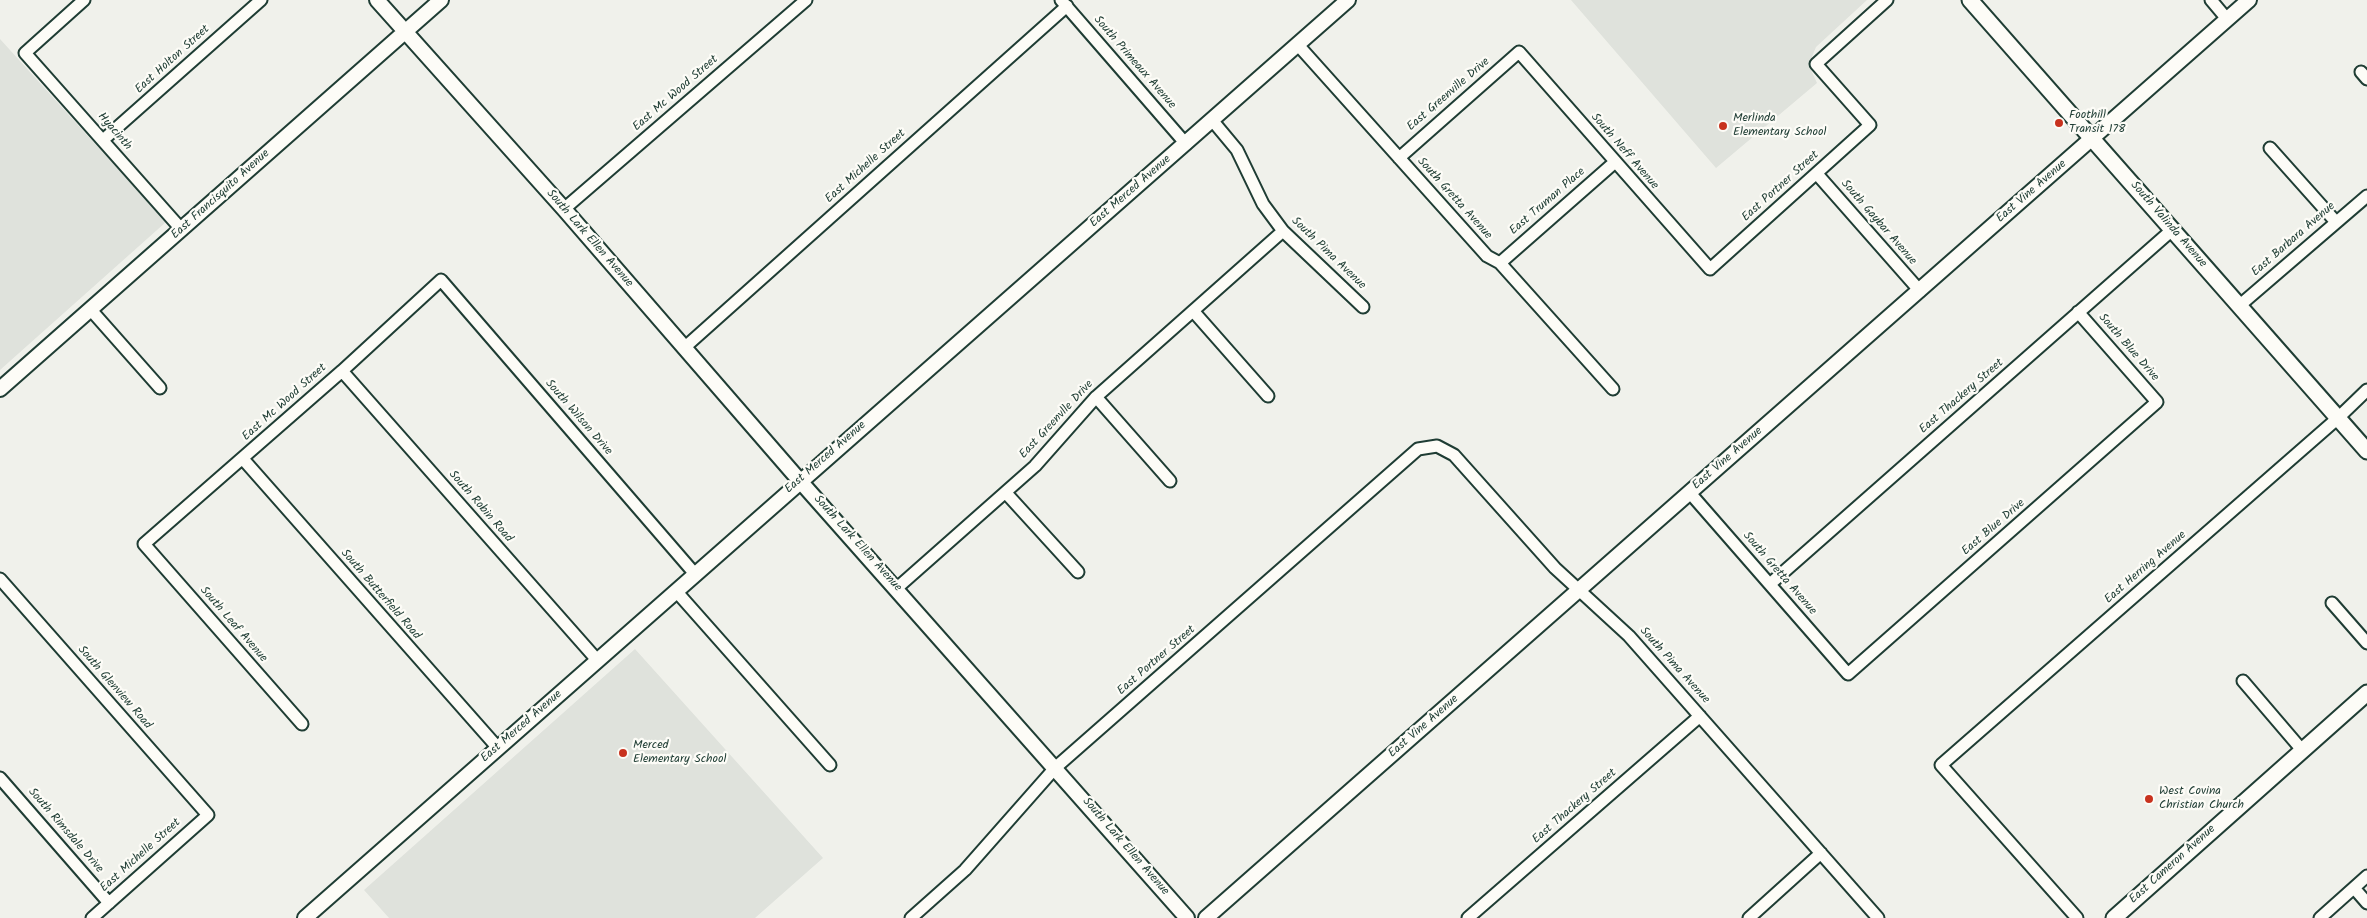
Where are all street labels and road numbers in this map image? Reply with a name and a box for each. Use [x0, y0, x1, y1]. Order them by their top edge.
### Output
street label: South Primeaux Avenue [1090, 14, 1178, 112]
street label: East Holton Street [133, 23, 213, 97]
street label: East Mc Wood Street [630, 53, 722, 135]
street label: East Greenville Drive [1405, 55, 1493, 135]
street label: Hyacinth [94, 110, 134, 154]
street label: South Neff Avenue [1587, 111, 1661, 193]
street label: East Michelle Street [823, 127, 909, 207]
street label: East Francisquito Avenue [169, 147, 273, 243]
street label: East Portner Street [1739, 149, 1823, 225]
street label: East Merced Avenue [1087, 153, 1175, 231]
street label: South Gretta Avenue [1413, 155, 1495, 243]
street label: East Vine Avenue [1994, 158, 2070, 226]
street label: East Truman Place [1507, 165, 1589, 239]
street label: South Gaybar Avenue [1837, 177, 1919, 269]
street label: South Valinda Avenue [2127, 179, 2209, 271]
street label: South Lark Ellen Avenue [543, 187, 635, 291]
street label: East Barbara Avenue [2249, 200, 2339, 280]
street label: South Pima Avenue [1288, 215, 1368, 293]
street label: South Blue Drive [2095, 311, 2161, 385]
street label: East Thackery Street [1917, 356, 2007, 438]
street label: East Mc Wood Street [240, 361, 330, 445]
street label: South Wilson Drive [541, 377, 615, 459]
street label: East Greenvlle Drive [1017, 378, 1097, 462]
street label: East Merced Avenue [782, 419, 870, 497]
street label: East Vine Avenue [1690, 425, 1766, 493]
street label: South Robin Road [445, 468, 515, 546]
street label: South Lark Ellen Avenue [810, 493, 904, 595]
street label: East Blue Drive [1960, 497, 2028, 559]
street label: East Herring Avenue [2102, 529, 2190, 607]
street label: South Gretta Avenue [1739, 530, 1819, 618]
street label: South Butterfield Road [337, 547, 423, 643]
street label: South Leaf Avenue [196, 584, 270, 666]
street label: East Portner Street [1115, 623, 1199, 699]
street label: South Pima Avenue [1636, 625, 1712, 707]
street label: South Glenview Road [74, 643, 154, 733]
street label: East Merced Avenue [478, 688, 566, 766]
street label: East Vine Avenue [1386, 693, 1462, 761]
street label: East Thackery Street [1530, 766, 1620, 848]
street label: South Rimsdale Drive [24, 786, 106, 876]
street label: South Lark Ellen Avenue [1079, 795, 1171, 899]
street label: East Michelle Street [98, 816, 184, 896]
street label: East Cameron Avenue [2127, 823, 2219, 907]

